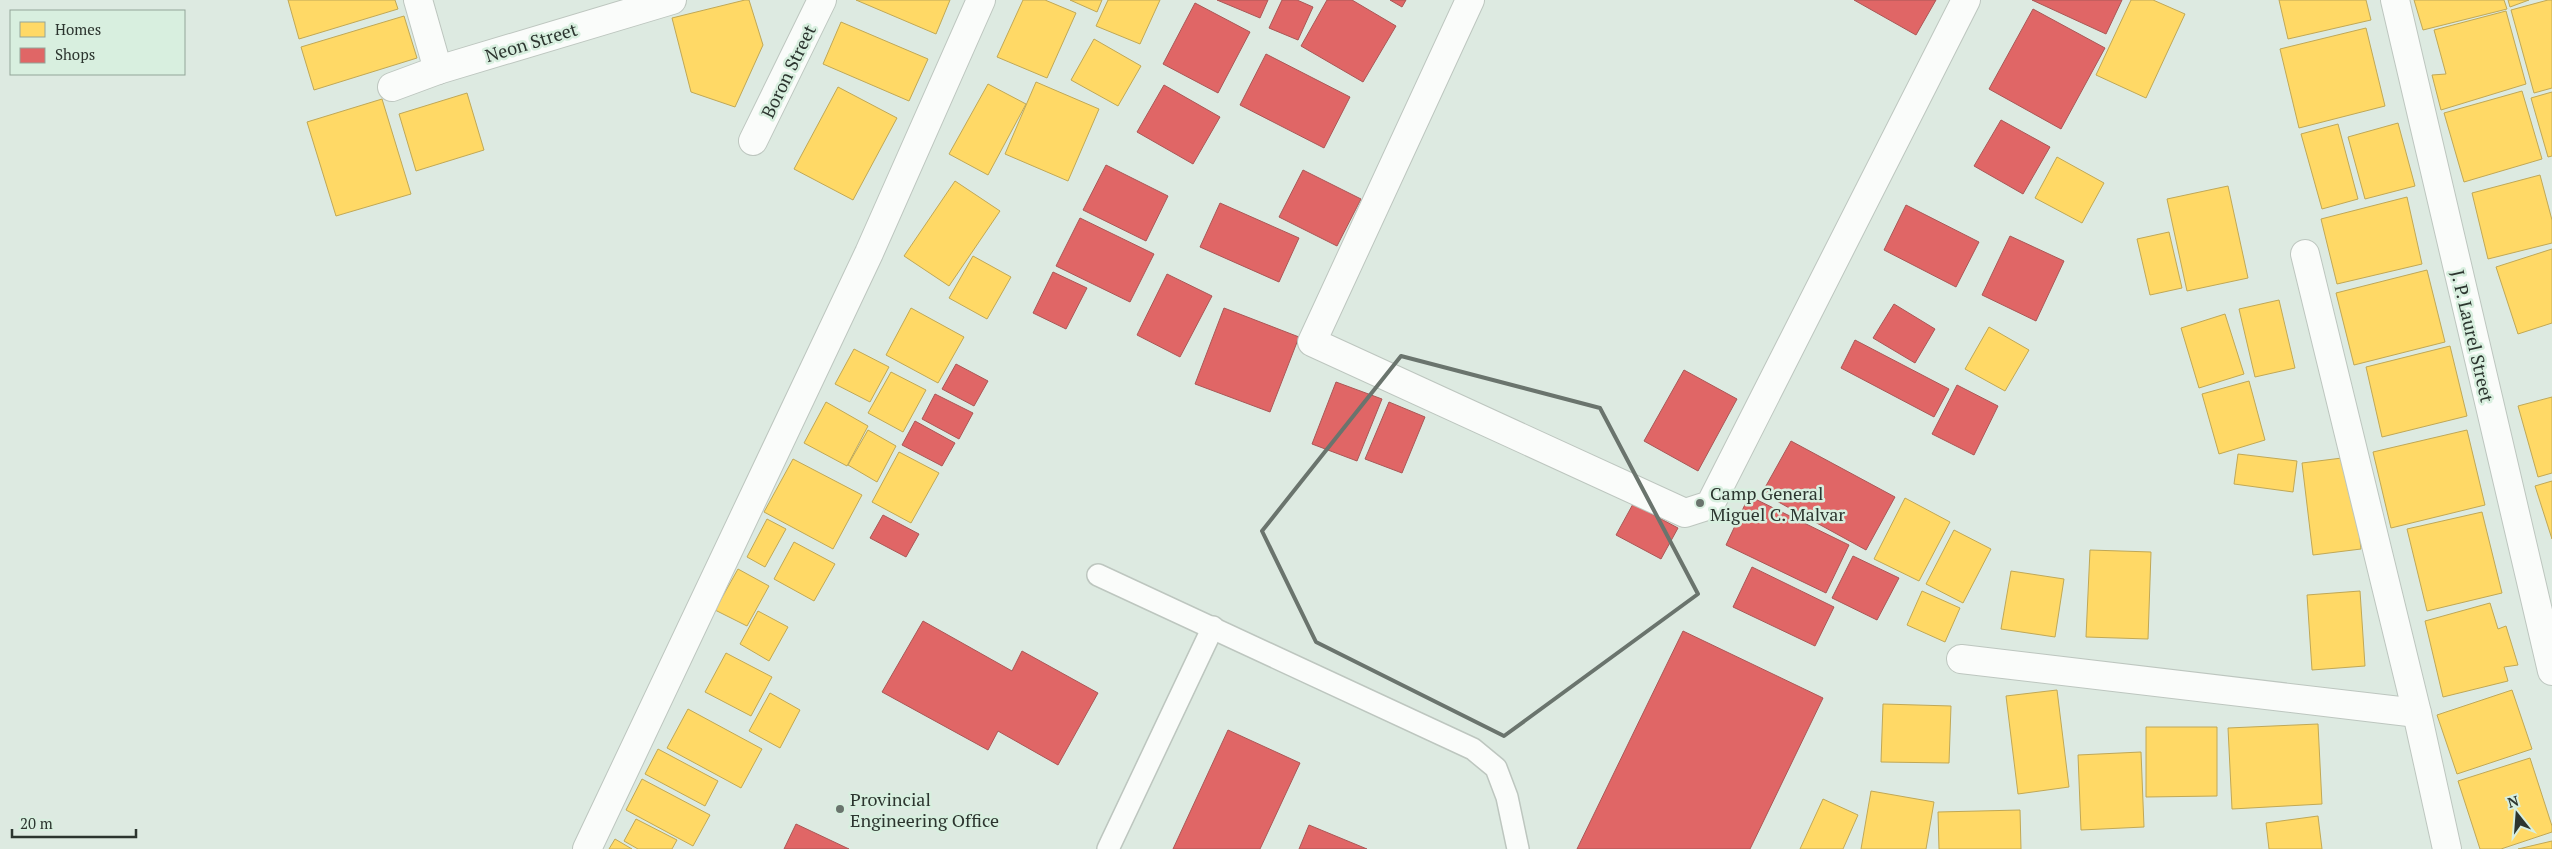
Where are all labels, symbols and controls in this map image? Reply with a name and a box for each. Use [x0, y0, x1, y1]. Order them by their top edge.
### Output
legend [10, 10, 185, 75]
street label: Neon Street [482, 17, 580, 67]
text: Homes [55, 19, 101, 39]
street label: Boron Street [755, 20, 821, 122]
text: Shops [55, 44, 95, 64]
street label: J. P. Laurel Street [2446, 267, 2500, 405]
place label: Camp General Miguel C. Malvar [1710, 481, 1845, 526]
marker: Camp General Miguel C. Malvar [1694, 497, 1706, 509]
place label: Provincial Engineering Office [850, 787, 999, 832]
north arrow [2492, 789, 2542, 839]
text: N [2505, 790, 2521, 812]
marker: Provincial Engineering Office [834, 803, 846, 815]
scale bar [12, 806, 136, 838]
text: 20 m [20, 813, 53, 833]

